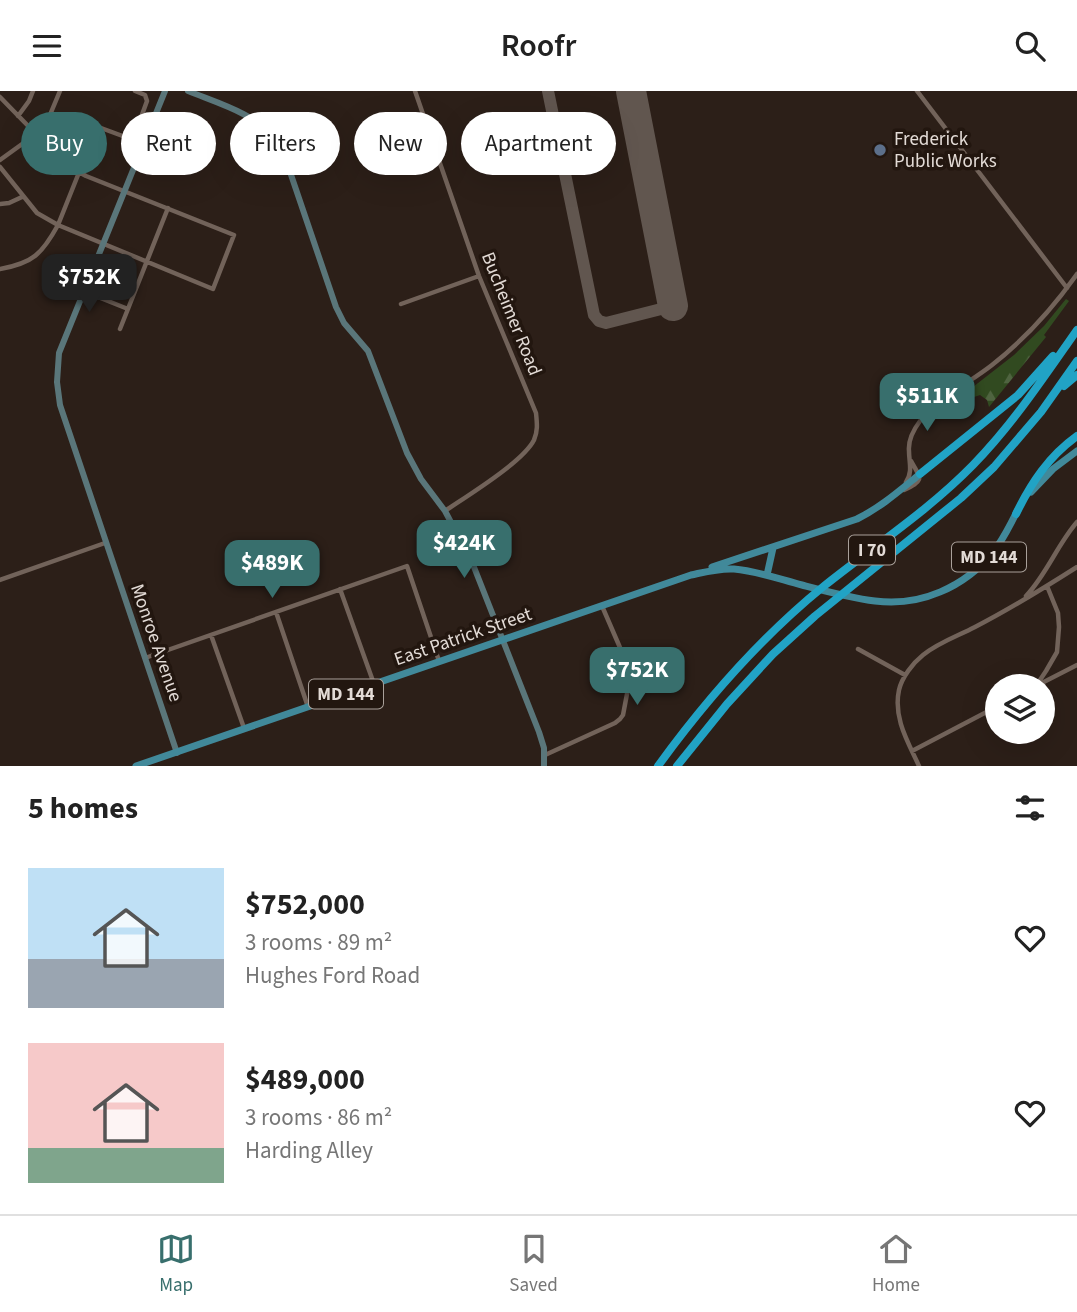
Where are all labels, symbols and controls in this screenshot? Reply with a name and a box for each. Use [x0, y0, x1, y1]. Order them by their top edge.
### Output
text: Roofr [501, 23, 576, 69]
icon: menu [28, 27, 66, 65]
icon: search [1011, 27, 1049, 65]
chip: Buy [21, 112, 107, 175]
chip: Rent [121, 112, 216, 175]
chip: Filters [230, 112, 340, 175]
chip: New [354, 112, 447, 175]
chip: Apartment [461, 112, 616, 175]
place label: Frederick Public Works [894, 126, 997, 175]
marker: Frederick Public Works [872, 142, 888, 158]
street label: Bucheimer Road [474, 248, 548, 380]
pin: $752K [40, 255, 138, 314]
text: $752K [58, 260, 120, 293]
pin: $511K [878, 373, 976, 433]
text: $511K [896, 379, 958, 412]
pin: $424K [415, 521, 513, 580]
text: $424K [433, 526, 495, 559]
road number: I 70 [849, 535, 895, 565]
pin: $489K [223, 540, 321, 600]
road number: MD 144 [952, 543, 1026, 571]
text: $489K [241, 546, 303, 579]
street label: Monroe Avenue [123, 580, 189, 706]
street label: East Patrick Street [391, 601, 536, 673]
pin: $752K [588, 647, 686, 707]
text: $752K [606, 653, 668, 686]
map controls [985, 674, 1055, 744]
button: layers [985, 674, 1055, 744]
road number: MD 144 [309, 679, 383, 709]
text: 5 homes [28, 787, 138, 830]
icon: filters [1011, 789, 1049, 827]
text: $752,000 [245, 883, 365, 926]
icon: home [84, 896, 168, 980]
icon: heart [1011, 919, 1049, 957]
text: 3 rooms · 89 m² [245, 926, 392, 959]
text: Hughes Ford Road [245, 959, 420, 992]
text: $489,000 [245, 1058, 365, 1101]
icon: home [84, 1071, 168, 1155]
icon: heart [1011, 1094, 1049, 1132]
text: 3 rooms · 86 m² [245, 1101, 392, 1134]
text: Harding Alley [245, 1134, 373, 1167]
tab: Map [157, 1230, 195, 1299]
tab: Saved [509, 1230, 558, 1299]
tab: Home [872, 1230, 920, 1299]

